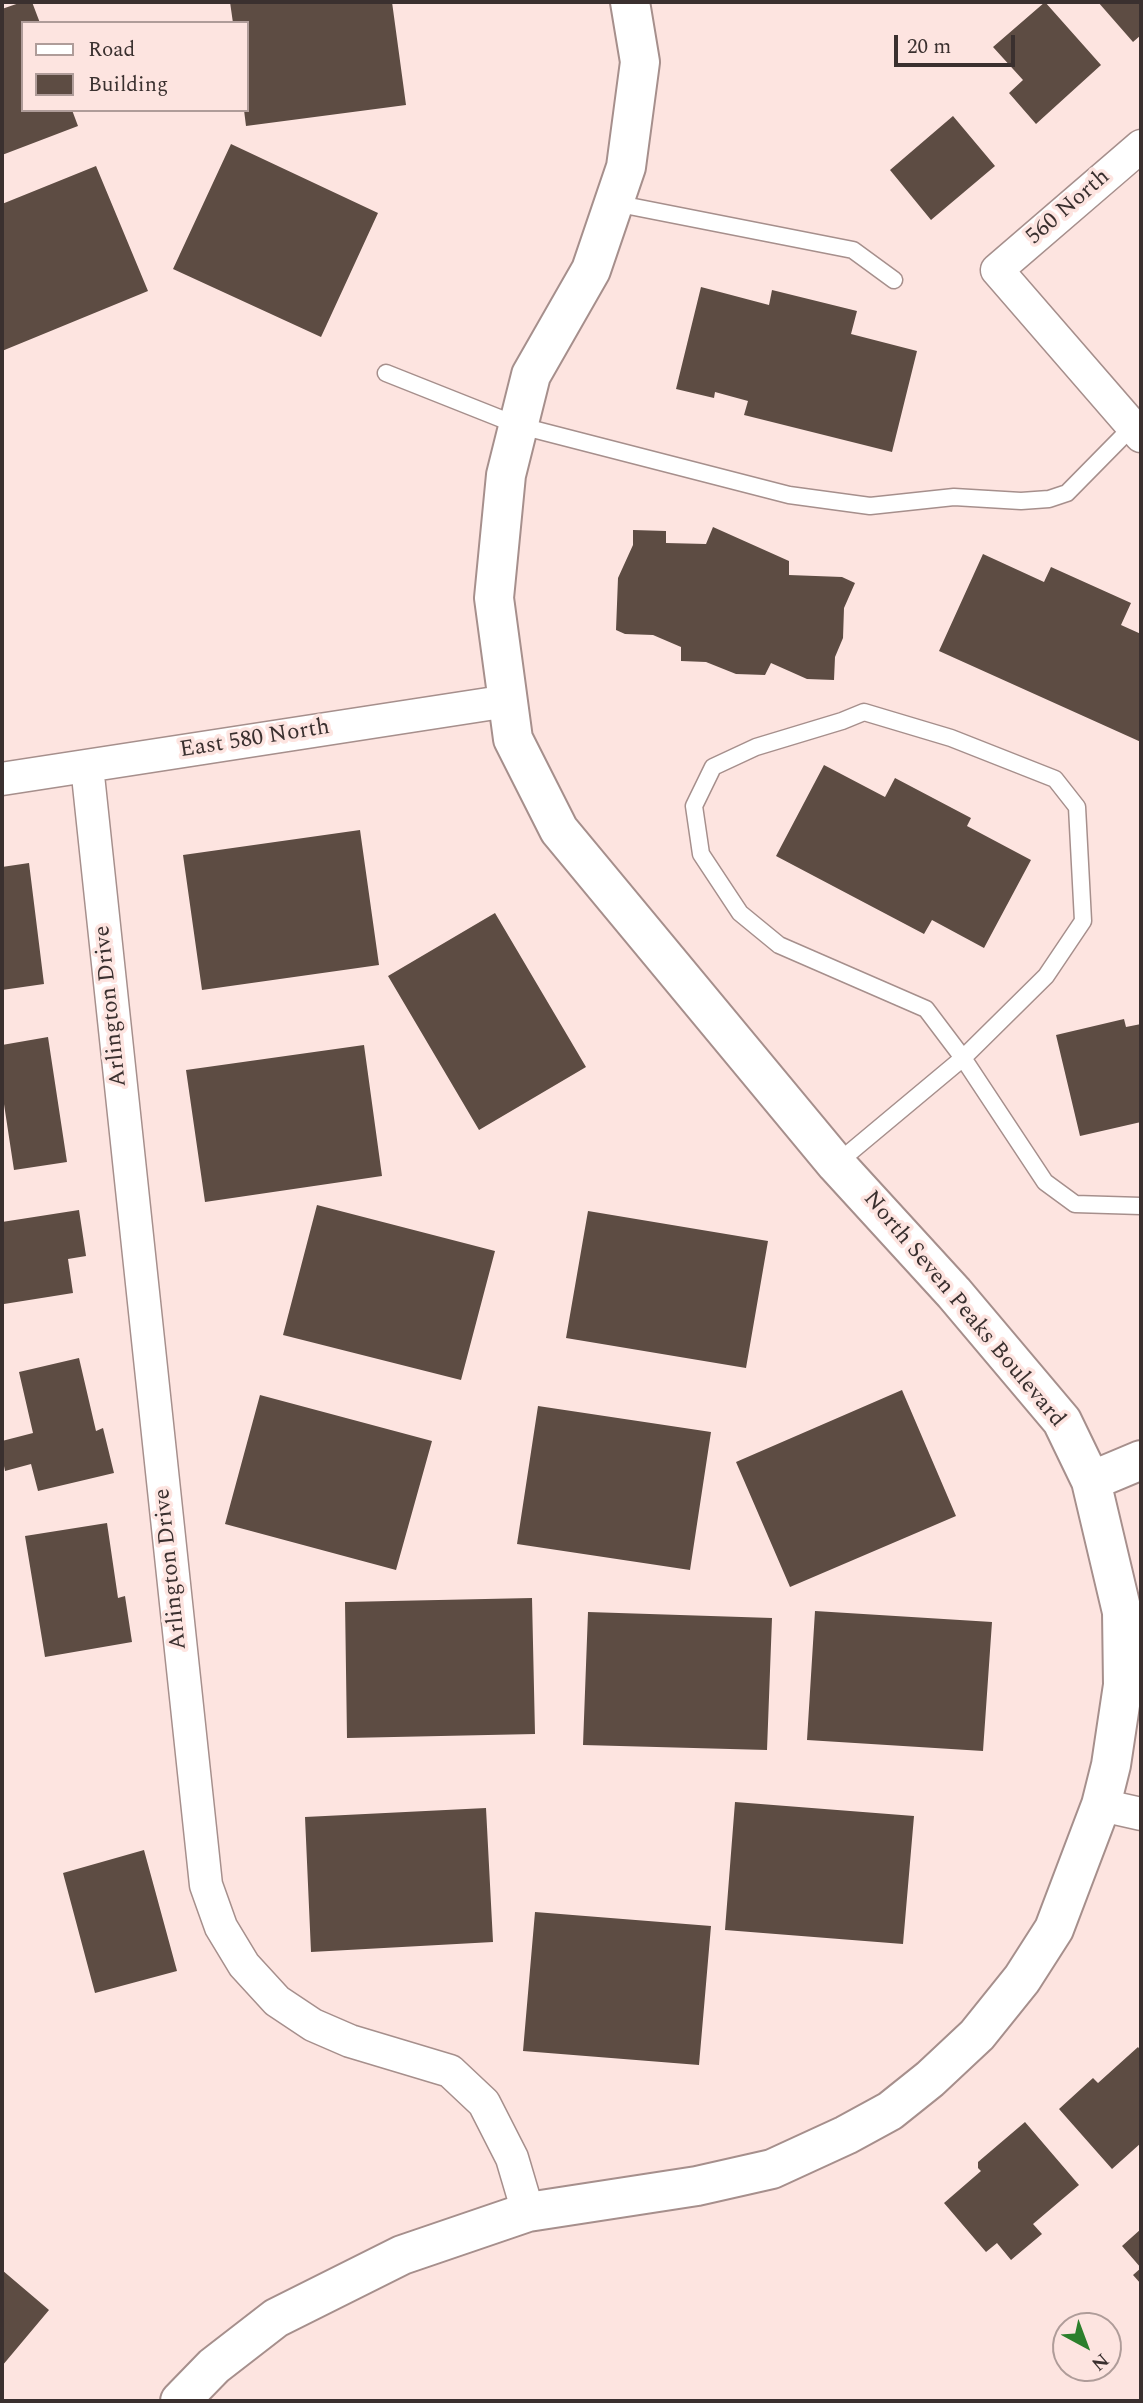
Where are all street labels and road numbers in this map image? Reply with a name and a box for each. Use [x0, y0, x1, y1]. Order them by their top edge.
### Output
street label: 560 North [1022, 164, 1116, 252]
street label: East 580 North [178, 715, 332, 765]
street label: Arlington Drive [90, 924, 134, 1088]
street label: North Seven Peaks Boulevard [856, 1186, 1070, 1434]
street label: Arlington Drive [150, 1487, 194, 1651]

